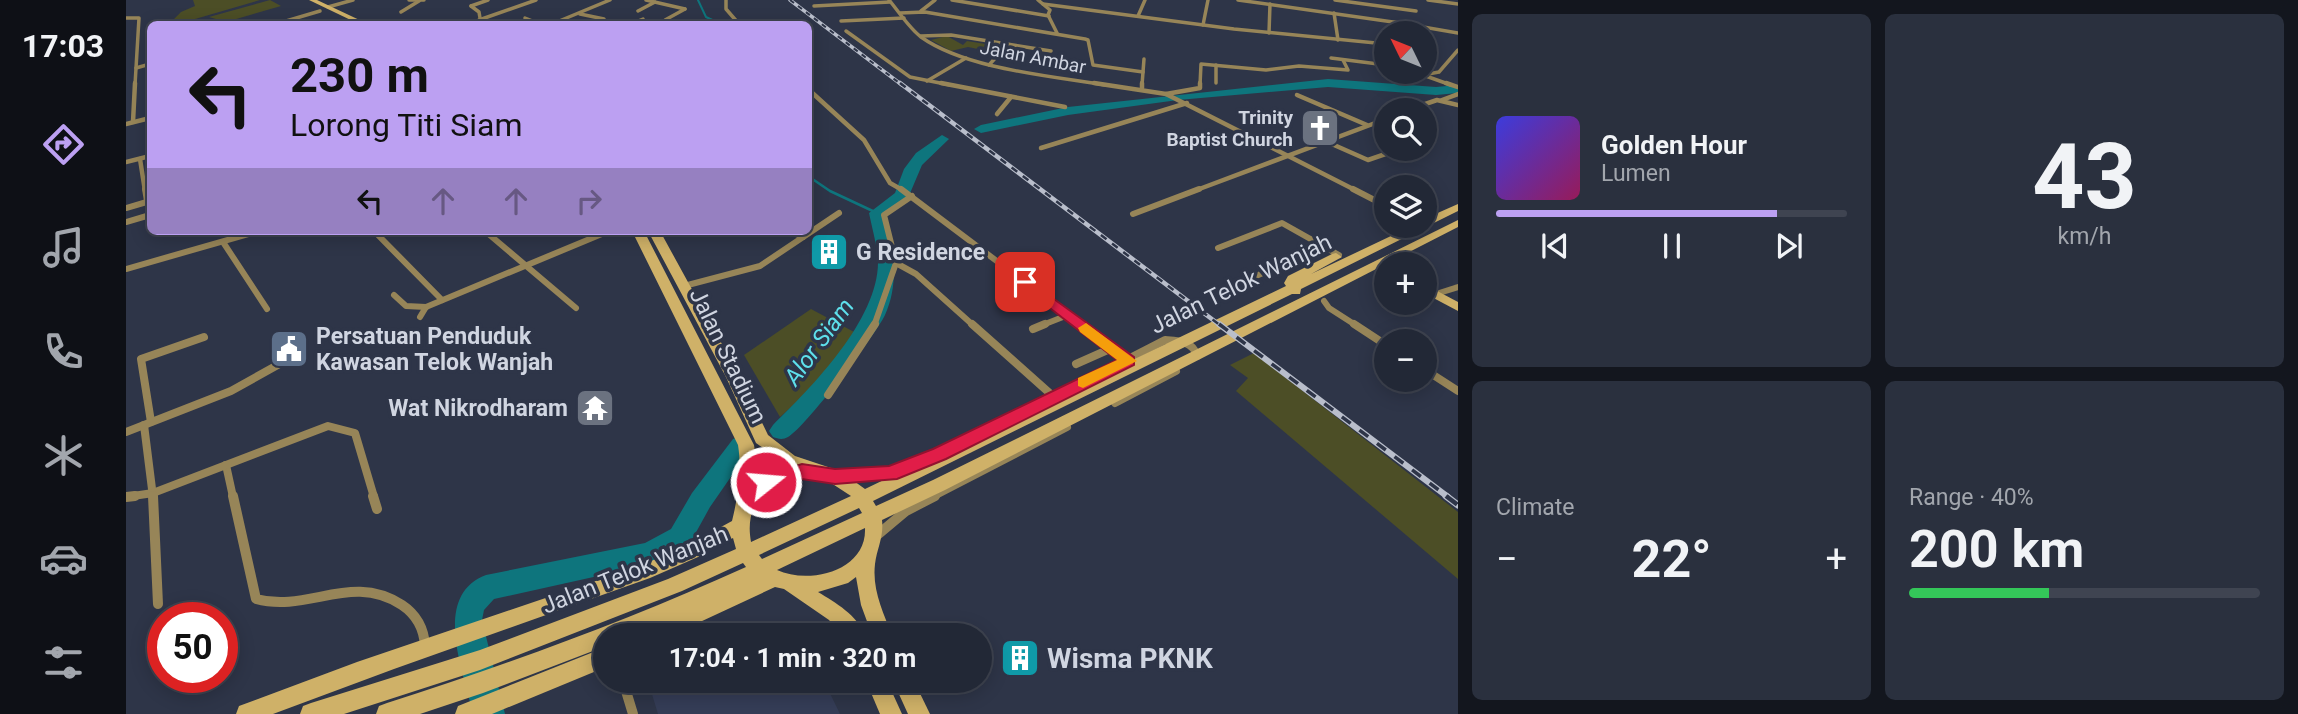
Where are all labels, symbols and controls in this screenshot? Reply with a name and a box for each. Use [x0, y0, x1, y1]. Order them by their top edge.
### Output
north arrow [1374, 21, 1437, 84]
map controls [1374, 21, 1437, 392]
text: 17:03 [22, 27, 104, 65]
street label: Jalan Ambar [978, 35, 1088, 79]
text: 230 m [290, 47, 429, 104]
icon: left [175, 49, 266, 140]
button: search [1374, 98, 1437, 161]
text: Lorong Titi Siam [290, 106, 523, 144]
place label: Trinity Baptist Church [1167, 106, 1293, 151]
church icon: Trinity Baptist Church [1299, 107, 1341, 149]
icon: directions [39, 120, 88, 169]
text: 43 [2032, 124, 2137, 230]
text: Golden Hour [1601, 130, 1747, 160]
text: Lumen [1601, 160, 1671, 187]
button: layers [1374, 175, 1437, 238]
icon: left [351, 182, 389, 220]
icon: ahead [424, 182, 462, 220]
icon: ahead [497, 182, 535, 220]
icon: right [570, 182, 608, 220]
icon: music [39, 223, 88, 272]
text: km/h [2058, 223, 2112, 250]
icon: previous [1536, 227, 1574, 265]
icon: pause [1653, 227, 1691, 265]
icon: next [1770, 227, 1808, 265]
street label: Jalan Telok Wanjah [1146, 228, 1336, 340]
building icon: G Residence [808, 231, 850, 273]
place label: G Residence [856, 239, 985, 266]
pin [995, 252, 1055, 312]
button: + [1374, 252, 1437, 315]
icon: arrive [1006, 263, 1044, 301]
street label: Jalan Stadium [684, 284, 772, 428]
water label: Alor Siam [778, 293, 860, 392]
place label: Persatuan Penduduk Kawasan Telok Wanjah [316, 323, 553, 376]
icon: phone [39, 327, 88, 376]
public building icon: Persatuan Penduduk Kawasan Telok Wanjah [268, 328, 310, 370]
button: − [1374, 329, 1437, 392]
temple icon: Wat Nikrodharam [574, 387, 616, 429]
place label: Wat Nikrodharam [388, 395, 568, 422]
icon: climate [39, 431, 88, 480]
position arrow [729, 445, 803, 519]
text: Range · 40% [1909, 484, 2034, 511]
text: Climate [1496, 494, 1575, 521]
text: 200 km [1909, 519, 2084, 580]
street label: Jalan Telok Wanjah [538, 520, 732, 620]
text: 22° [1632, 529, 1712, 590]
icon: car [39, 534, 88, 583]
text: − [1496, 537, 1518, 581]
text: + [1825, 537, 1847, 581]
speed limit sign: 50 [147, 602, 238, 693]
building icon: Wisma PKNK [999, 637, 1041, 679]
icon: filters [39, 638, 88, 687]
place label: Wisma PKNK [1047, 642, 1213, 675]
text: 17:04 · 1 min · 320 m [669, 643, 916, 673]

